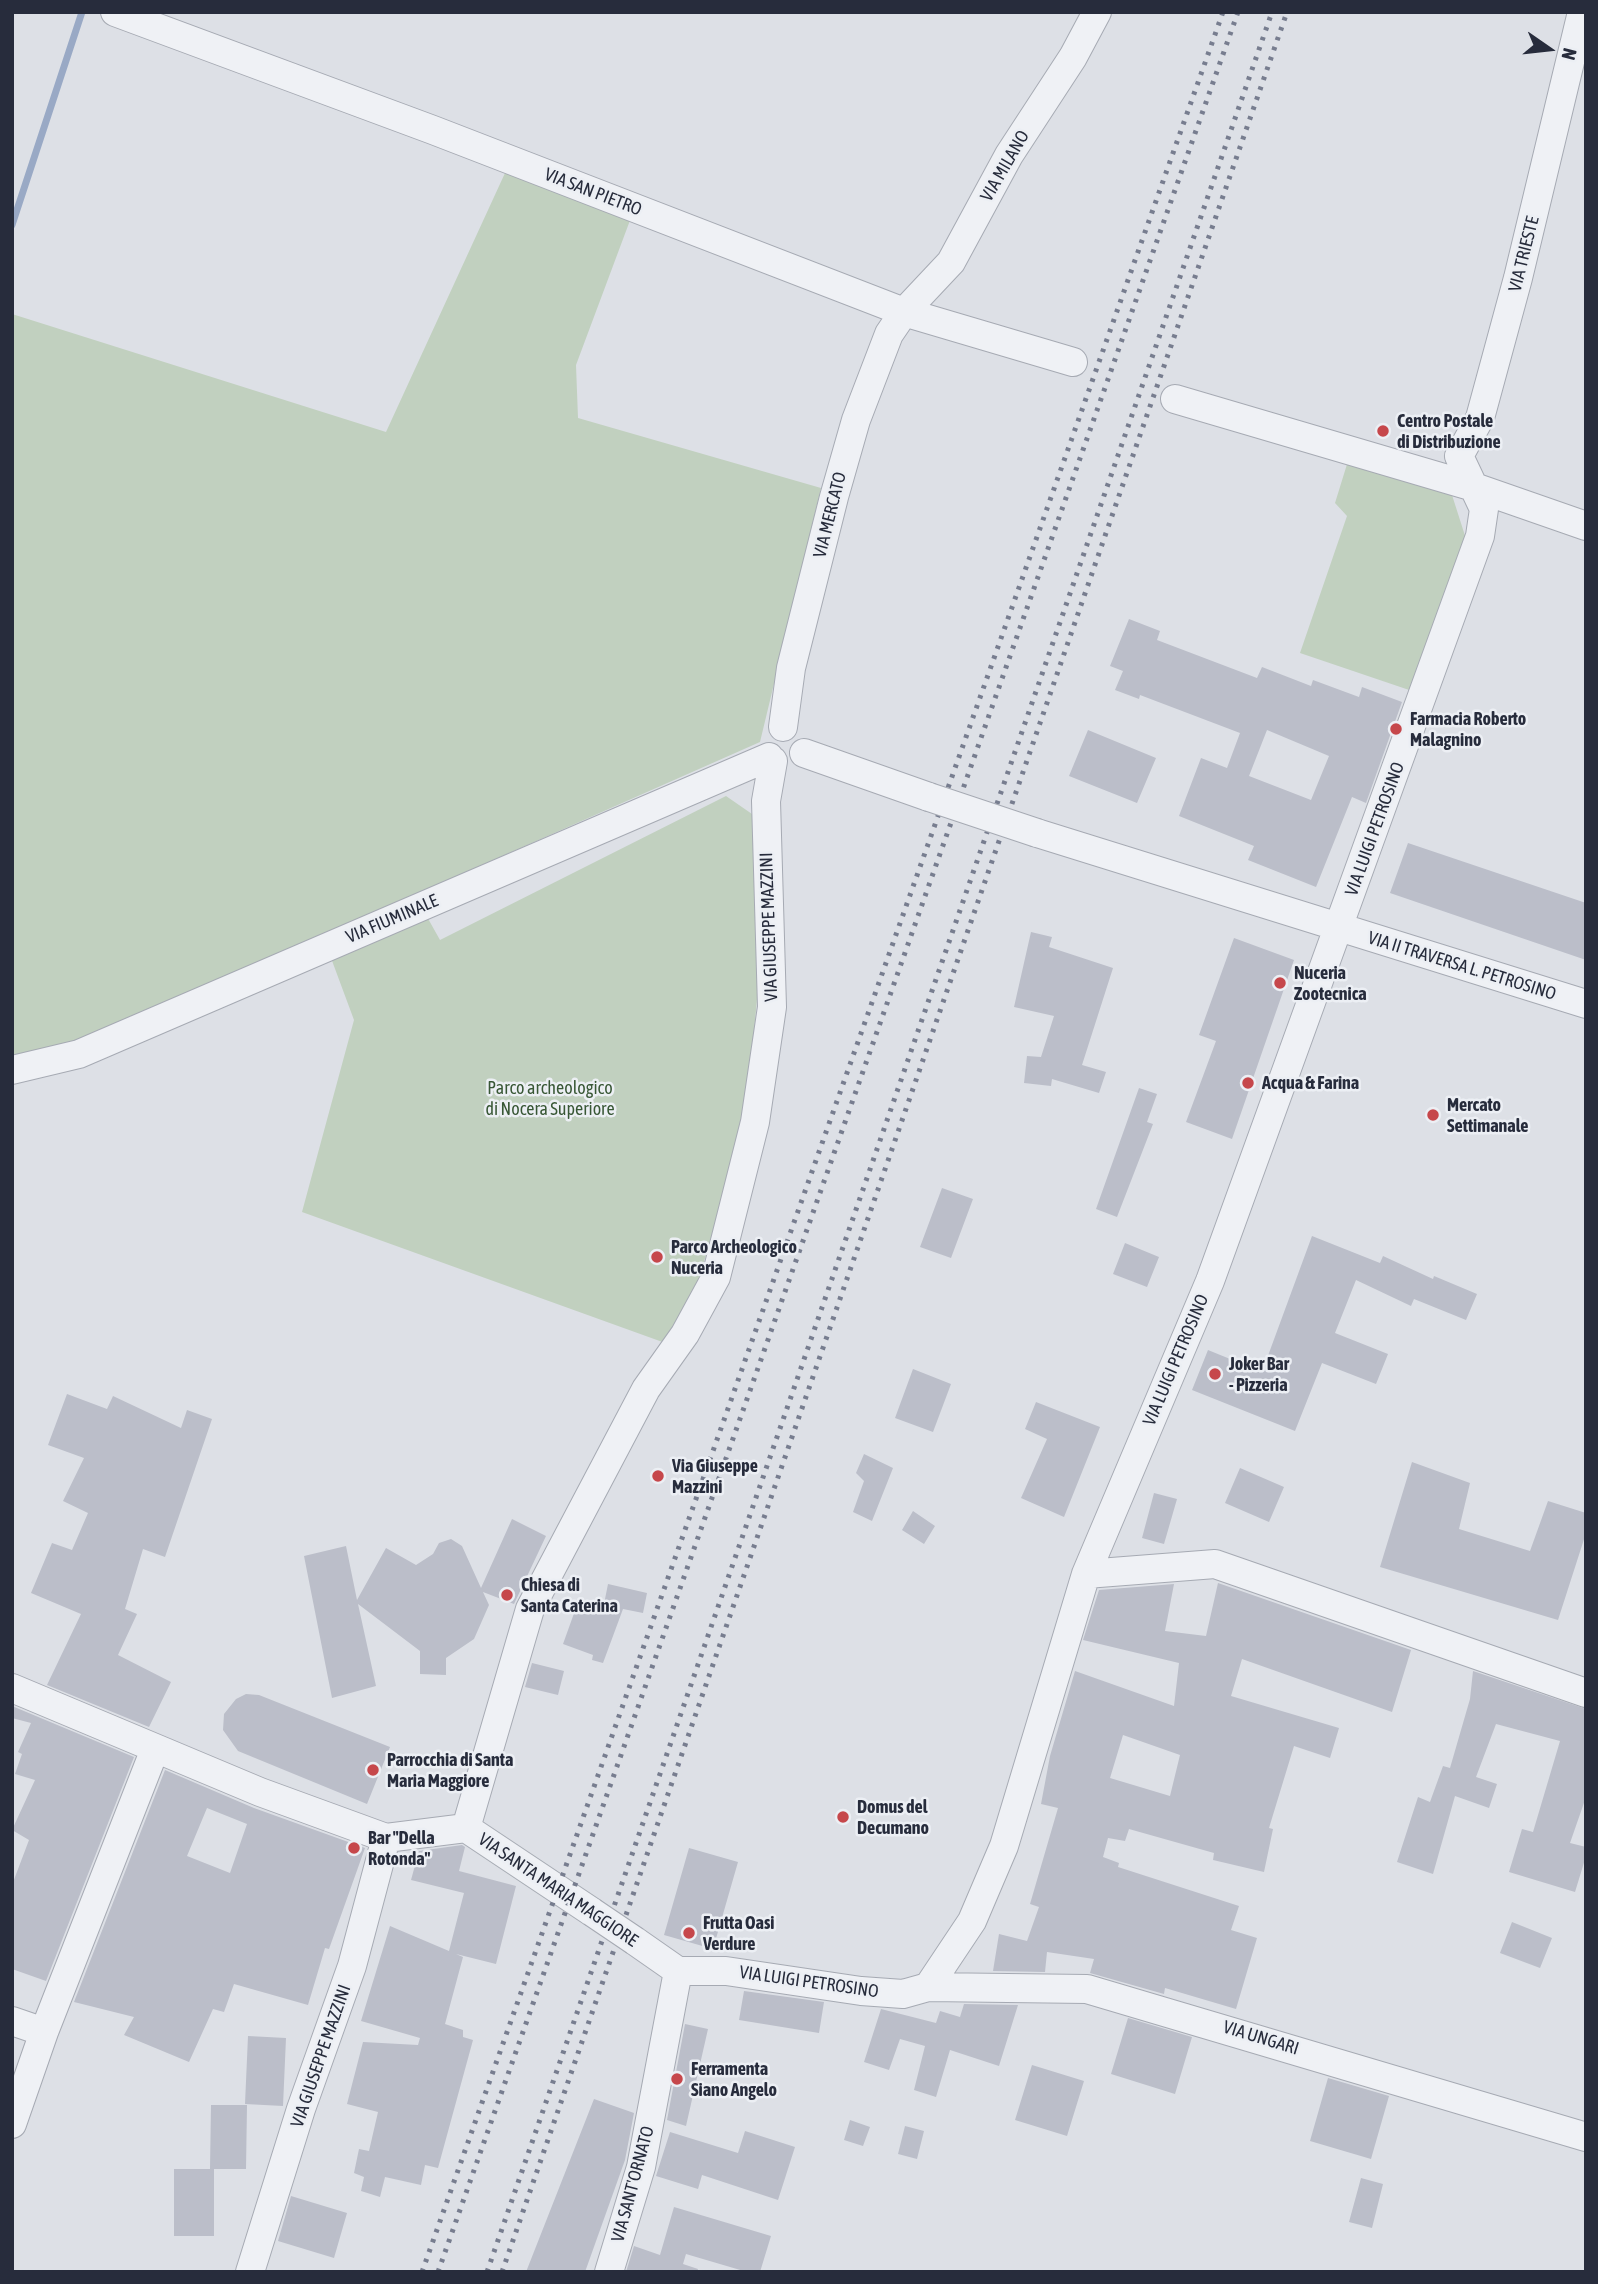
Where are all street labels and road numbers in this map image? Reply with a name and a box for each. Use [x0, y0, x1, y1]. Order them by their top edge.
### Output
street label: VIA MILANO [976, 127, 1034, 205]
street label: VIA SAN PIETRO [541, 164, 645, 220]
street label: VIA TRIESTE [1504, 214, 1544, 294]
street label: VIA MERCATO [809, 470, 851, 560]
street label: VIA LUIGI PETROSINO [1341, 759, 1409, 899]
street label: VIA GIUSEPPE MAZZINI [756, 852, 782, 1002]
street label: VIA FIUMINALE [343, 890, 441, 948]
street label: VIA II TRAVERSA L. PETROSINO [1365, 927, 1559, 1005]
street label: VIA LUIGI PETROSINO [1139, 1291, 1213, 1429]
street label: VIA SANTA MARIA MAGGIORE [474, 1829, 642, 1951]
street label: VIA LUIGI PETROSINO [738, 1962, 880, 2002]
street label: VIA GIUSEPPE MAZZINI [286, 1982, 356, 2130]
street label: VIA UNGARI [1221, 2016, 1301, 2060]
street label: VIA SANT'ORNATO [607, 2124, 659, 2244]

